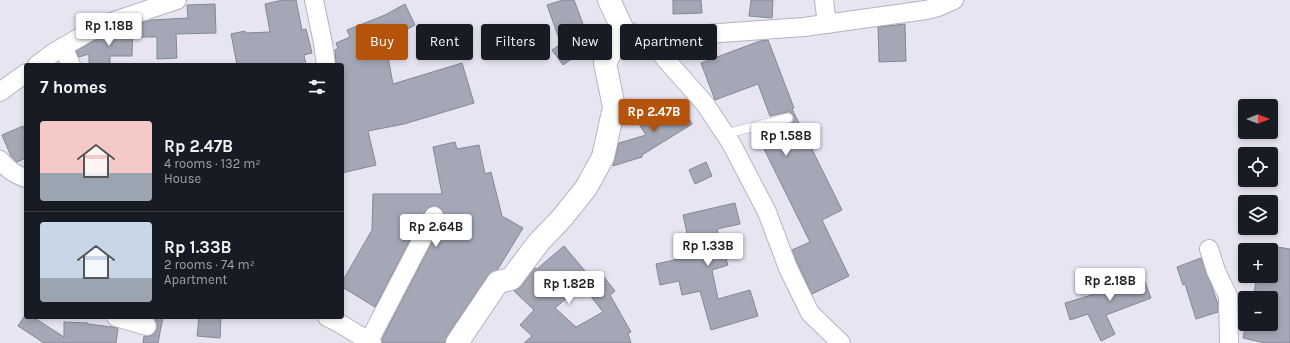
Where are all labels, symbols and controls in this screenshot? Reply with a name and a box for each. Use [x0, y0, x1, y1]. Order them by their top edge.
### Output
pin: Rp 1.18B [68, 13, 150, 47]
text: Rp 1.18B [85, 18, 133, 33]
chip: Buy [356, 24, 408, 60]
chip: Rent [416, 24, 473, 60]
chip: Filters [481, 24, 550, 60]
chip: New [558, 24, 612, 60]
chip: Apartment [620, 24, 717, 60]
icon: filters [306, 76, 328, 98]
text: 7 homes [40, 77, 107, 97]
pin: Rp 2.47B [613, 99, 695, 133]
north arrow [1238, 99, 1278, 139]
map controls [1238, 99, 1278, 331]
text: Rp 2.47B [628, 104, 680, 119]
pin: Rp 1.58B [745, 123, 827, 157]
text: Rp 1.58B [760, 128, 812, 143]
text: Rp 2.47B [164, 136, 233, 156]
icon: home [72, 137, 120, 185]
button: locate [1238, 147, 1278, 187]
text: 4 rooms · 132 m² [164, 156, 261, 171]
text: House [164, 171, 201, 186]
button: layers [1238, 195, 1278, 235]
pin: Rp 2.64B [395, 214, 477, 248]
text: Rp 2.64B [409, 219, 463, 234]
pin: Rp 1.33B [667, 233, 749, 267]
text: Rp 1.33B [164, 237, 232, 257]
icon: home [72, 238, 120, 286]
text: Rp 1.33B [682, 238, 734, 253]
button: + [1238, 243, 1278, 283]
text: 2 rooms · 74 m² [164, 257, 255, 272]
pin: Rp 2.18B [1069, 268, 1151, 302]
pin: Rp 1.82B [528, 271, 610, 305]
text: Apartment [164, 272, 227, 287]
text: Rp 2.18B [1084, 273, 1136, 288]
text: Rp 1.82B [543, 276, 595, 291]
button: − [1238, 291, 1278, 331]

